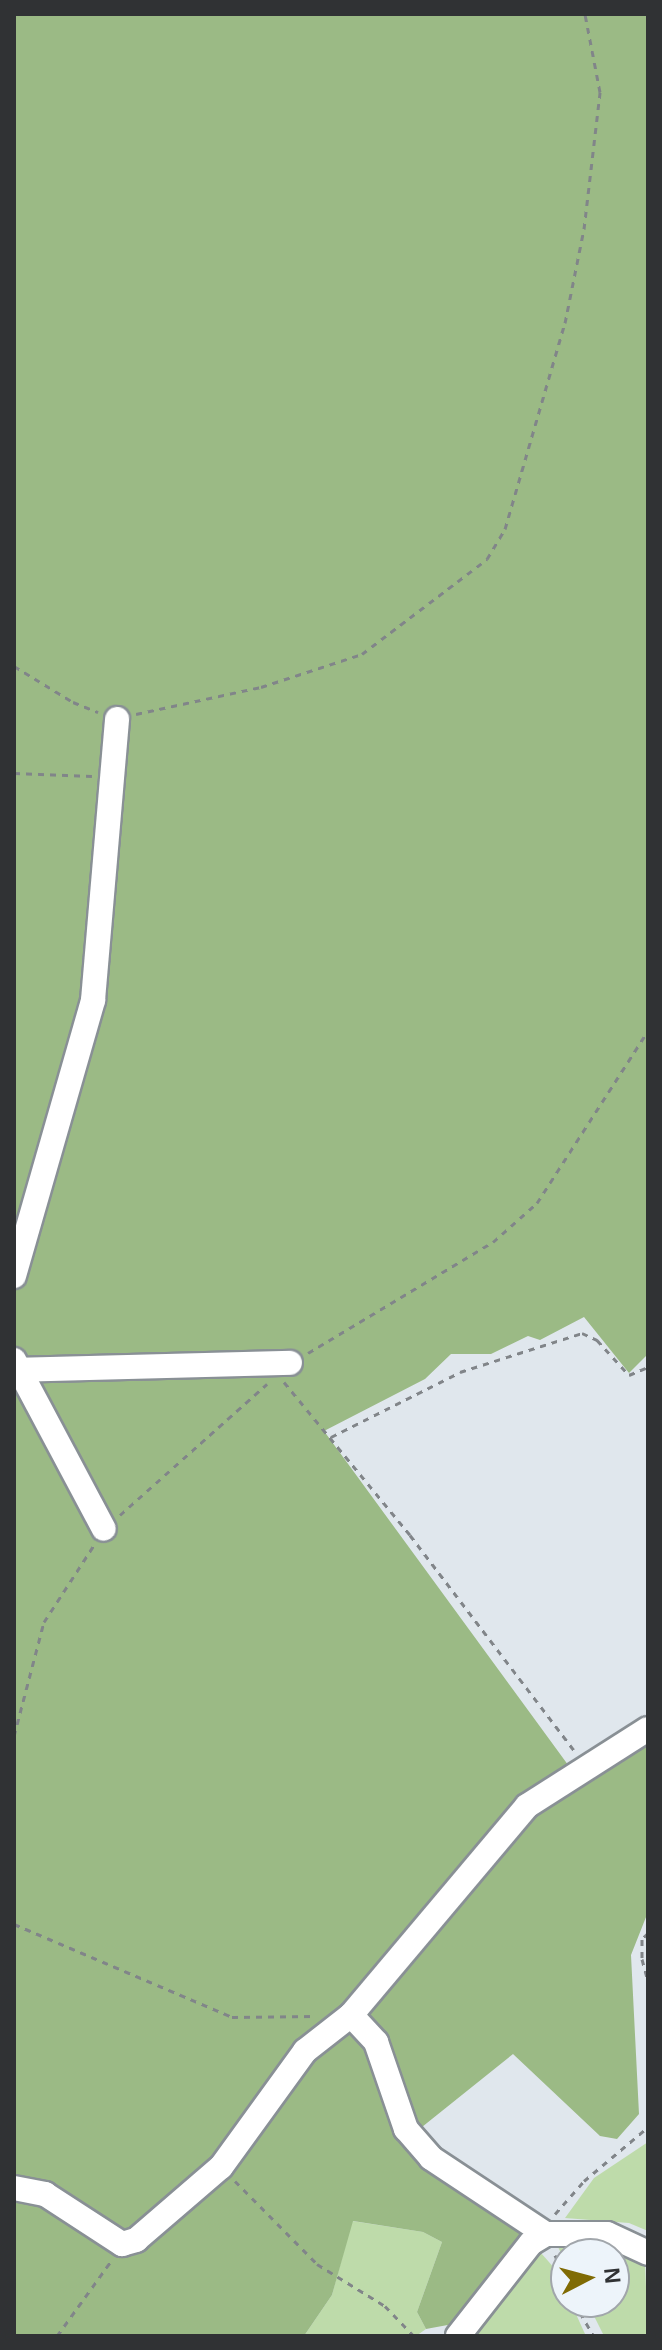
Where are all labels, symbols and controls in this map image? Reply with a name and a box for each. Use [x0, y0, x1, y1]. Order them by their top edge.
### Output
north arrow [550, 2238, 630, 2318]
text: N [599, 2266, 626, 2285]

